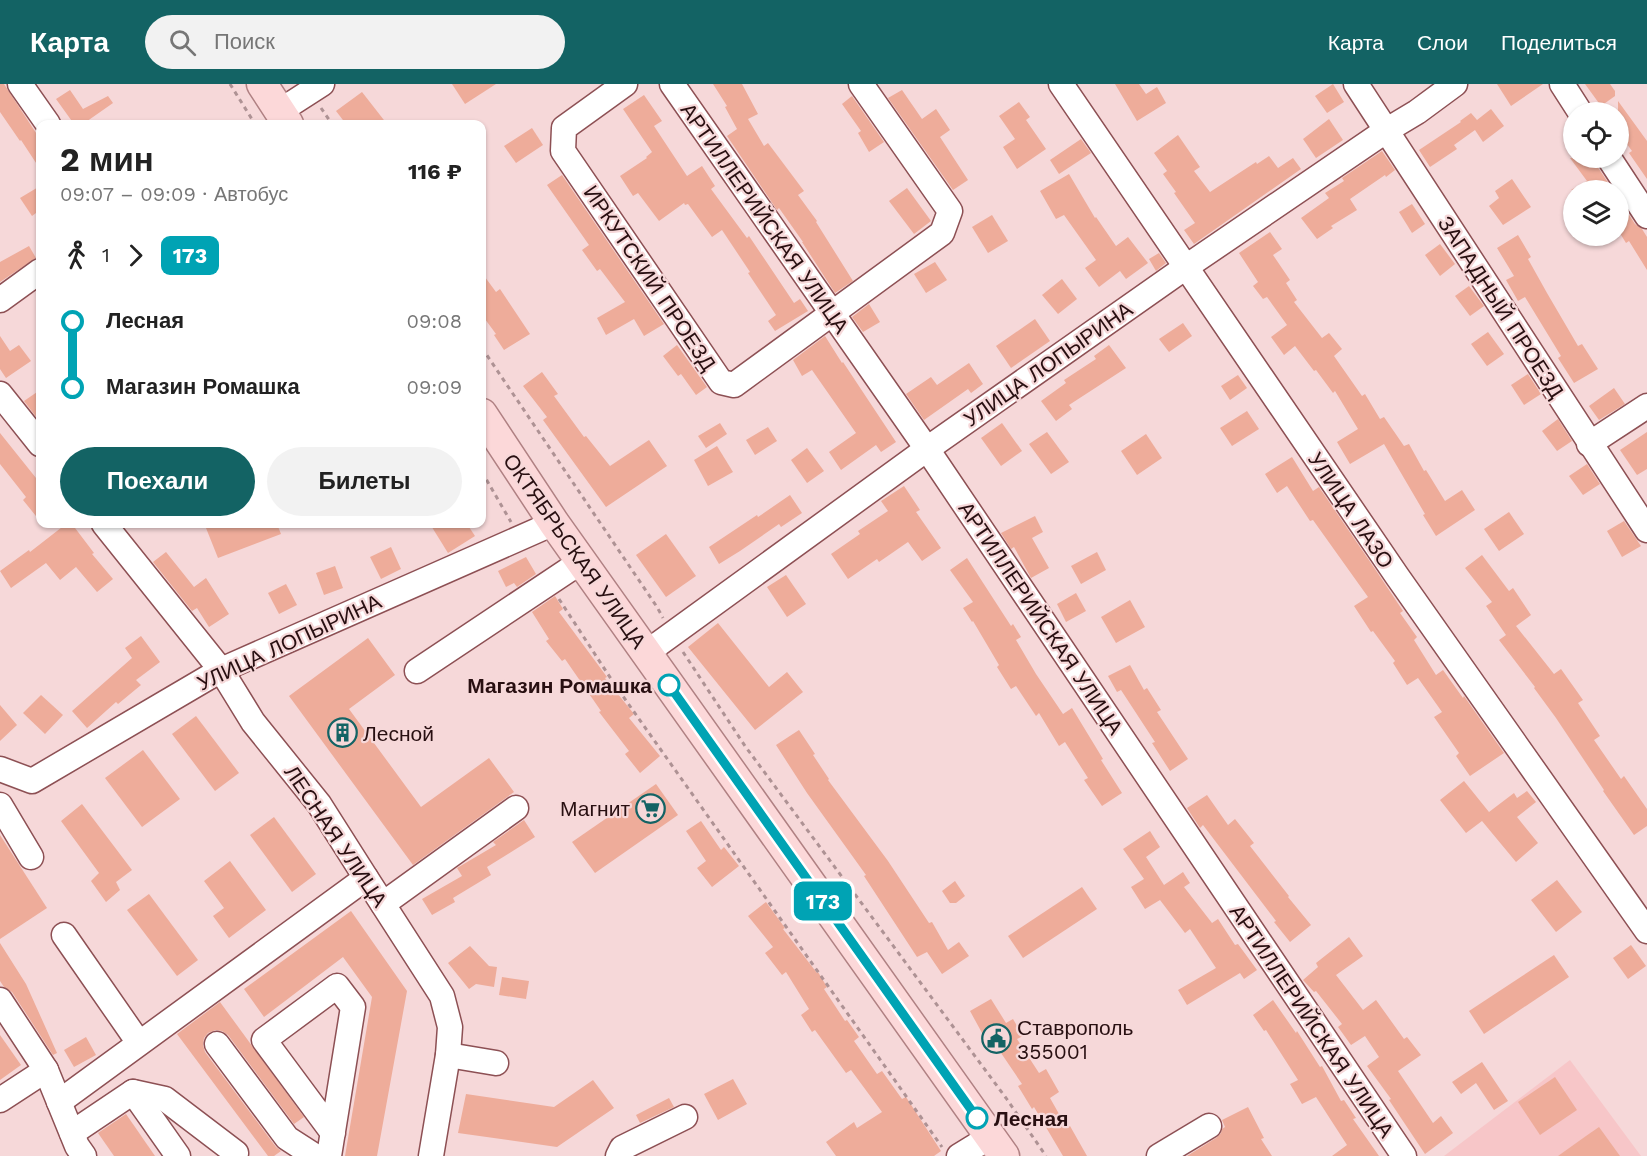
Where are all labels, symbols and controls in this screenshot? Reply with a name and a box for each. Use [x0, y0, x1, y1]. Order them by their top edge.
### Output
search box [145, 15, 565, 69]
text: Карта [30, 26, 109, 59]
icon: search [166, 26, 199, 59]
text: Поиск [214, 29, 275, 54]
text: Карта [1328, 30, 1384, 55]
text: Слои [1417, 30, 1468, 55]
text: Поделиться [1501, 30, 1617, 55]
street label: АРТИЛЛЕРИЙСКАЯ УЛИЦА [676, 98, 854, 338]
map controls [1563, 102, 1629, 246]
button: locate [1563, 102, 1629, 168]
text: 2 мин [60, 140, 154, 179]
text: 116 ₽ [408, 159, 462, 184]
button: layers [1563, 180, 1629, 246]
street label: ИРКУТСКИЙ ПРОЕЗД [579, 181, 721, 375]
text: 09:07 – 09:09 · Автобус [60, 182, 288, 206]
street label: ЗАПАДНЫЙ ПРОЕЗД [1433, 211, 1569, 403]
icon: walk [60, 239, 93, 272]
icon: forward [119, 239, 152, 272]
text: 1 [102, 243, 110, 267]
text: 173 [173, 243, 207, 268]
street label: УЛИЦА ЛОПЫРИНА [959, 296, 1137, 432]
text: Лесная [106, 308, 184, 333]
text: 09:08 [407, 309, 462, 333]
text: Магазин Ромашка [106, 374, 300, 399]
text: 09:09 [407, 375, 462, 399]
button: Поехали [60, 447, 255, 516]
button: Билеты [267, 447, 462, 516]
street label: УЛИЦА ЛАЗО [1303, 447, 1399, 573]
street label: ОКТЯБРЬСКАЯ УЛИЦА [498, 449, 652, 653]
street label: АРТИЛЛЕРИЙСКАЯ УЛИЦА [954, 497, 1128, 739]
street label: УЛИЦА ЛОПЫРИНА [193, 588, 385, 696]
place label: Магазин Ромашка [467, 673, 652, 698]
marker: Магазин Ромашка [658, 674, 680, 696]
building icon: Лесной [326, 717, 358, 749]
place label: Лесной [363, 721, 434, 746]
street label: ЛЕСНАЯ УЛИЦА [279, 760, 393, 912]
supermarket icon: Магнит [635, 792, 667, 824]
place label: Магнит [560, 796, 630, 821]
line badge: 173 [788, 882, 858, 920]
text: 173 [806, 889, 840, 914]
street label: АРТИЛЛЕРИЙСКАЯ УЛИЦА [1225, 900, 1399, 1142]
place label: Ставрополь 355001 [1017, 1015, 1134, 1064]
public building icon: Ставрополь 355001 [980, 1023, 1012, 1055]
place label: Лесная [994, 1106, 1068, 1131]
marker: Лесная [966, 1107, 988, 1129]

